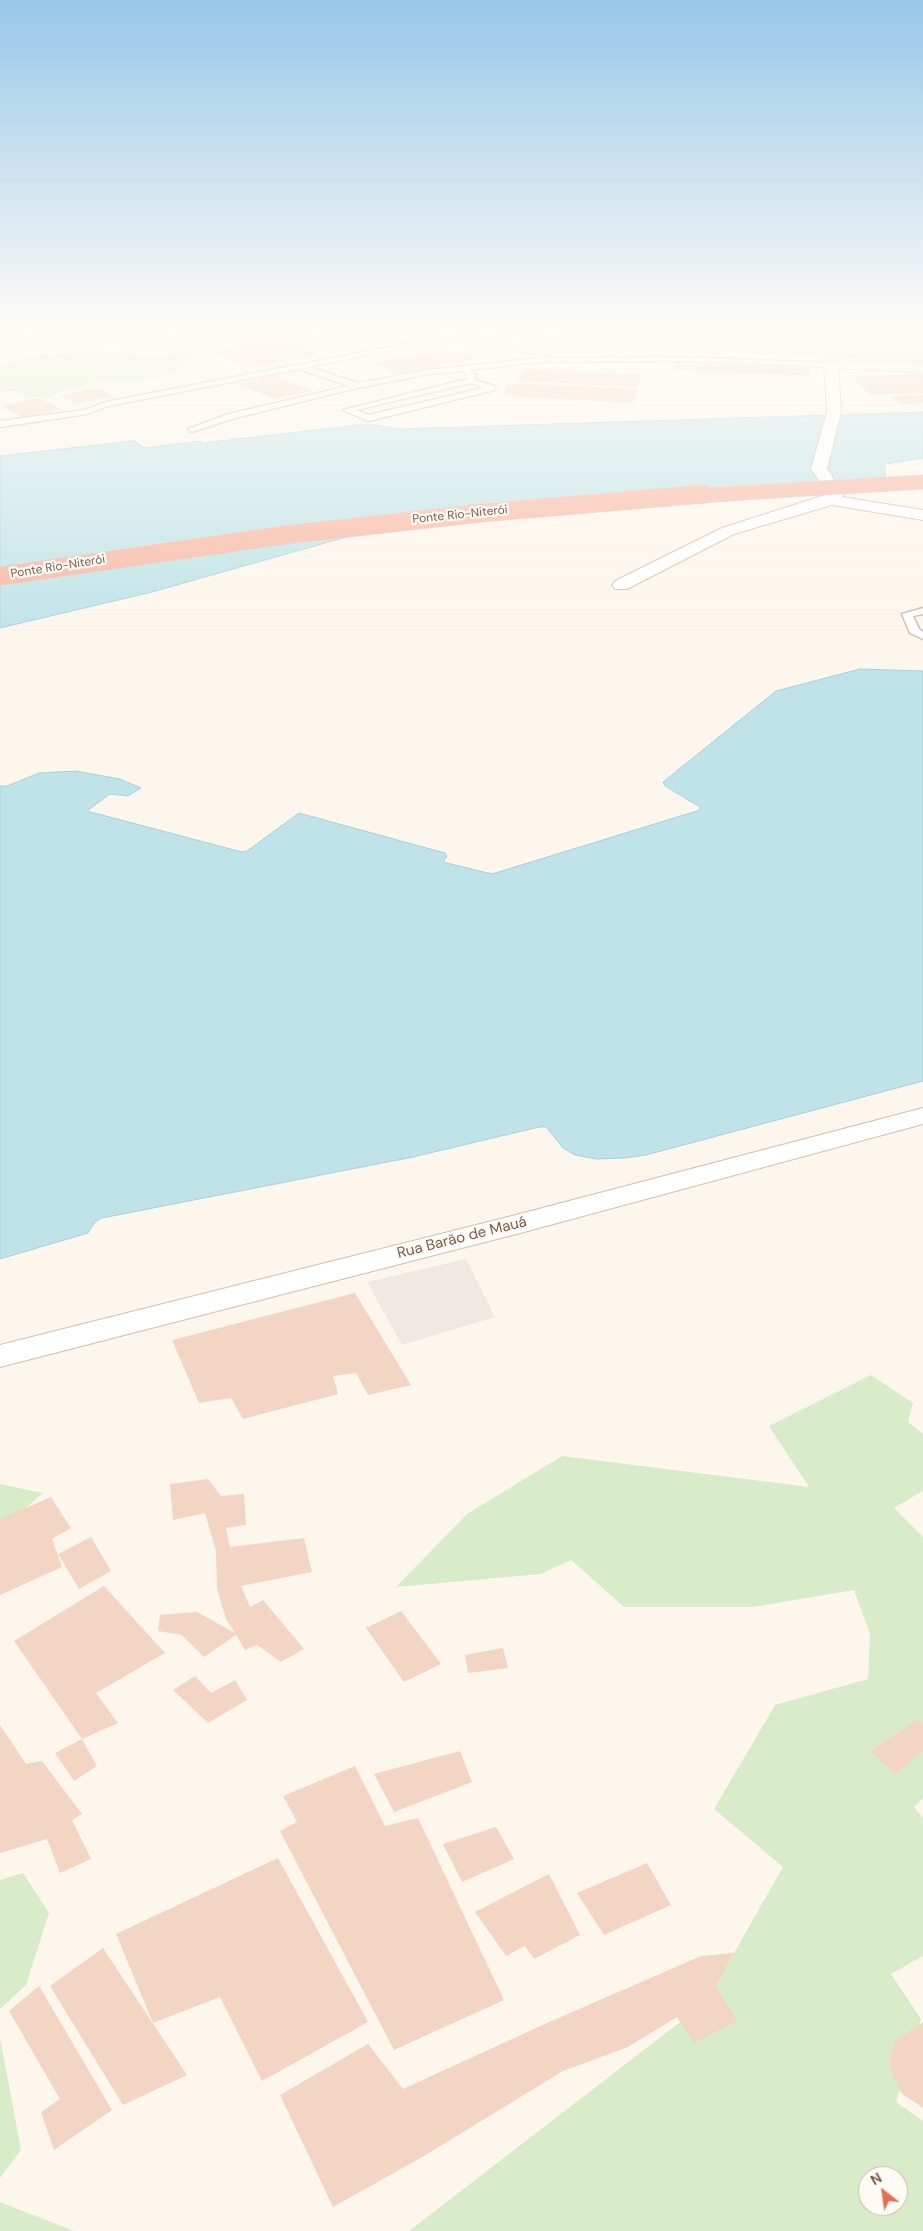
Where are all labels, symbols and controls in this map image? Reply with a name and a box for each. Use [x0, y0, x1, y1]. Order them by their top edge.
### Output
street label: Ponte Rio-Niterói [412, 503, 508, 527]
street label: Ponte Rio-Niterói [10, 552, 106, 582]
street label: Rua Barão de Mauá [395, 1213, 529, 1263]
north arrow [858, 2166, 908, 2216]
text: N [867, 2169, 885, 2189]

